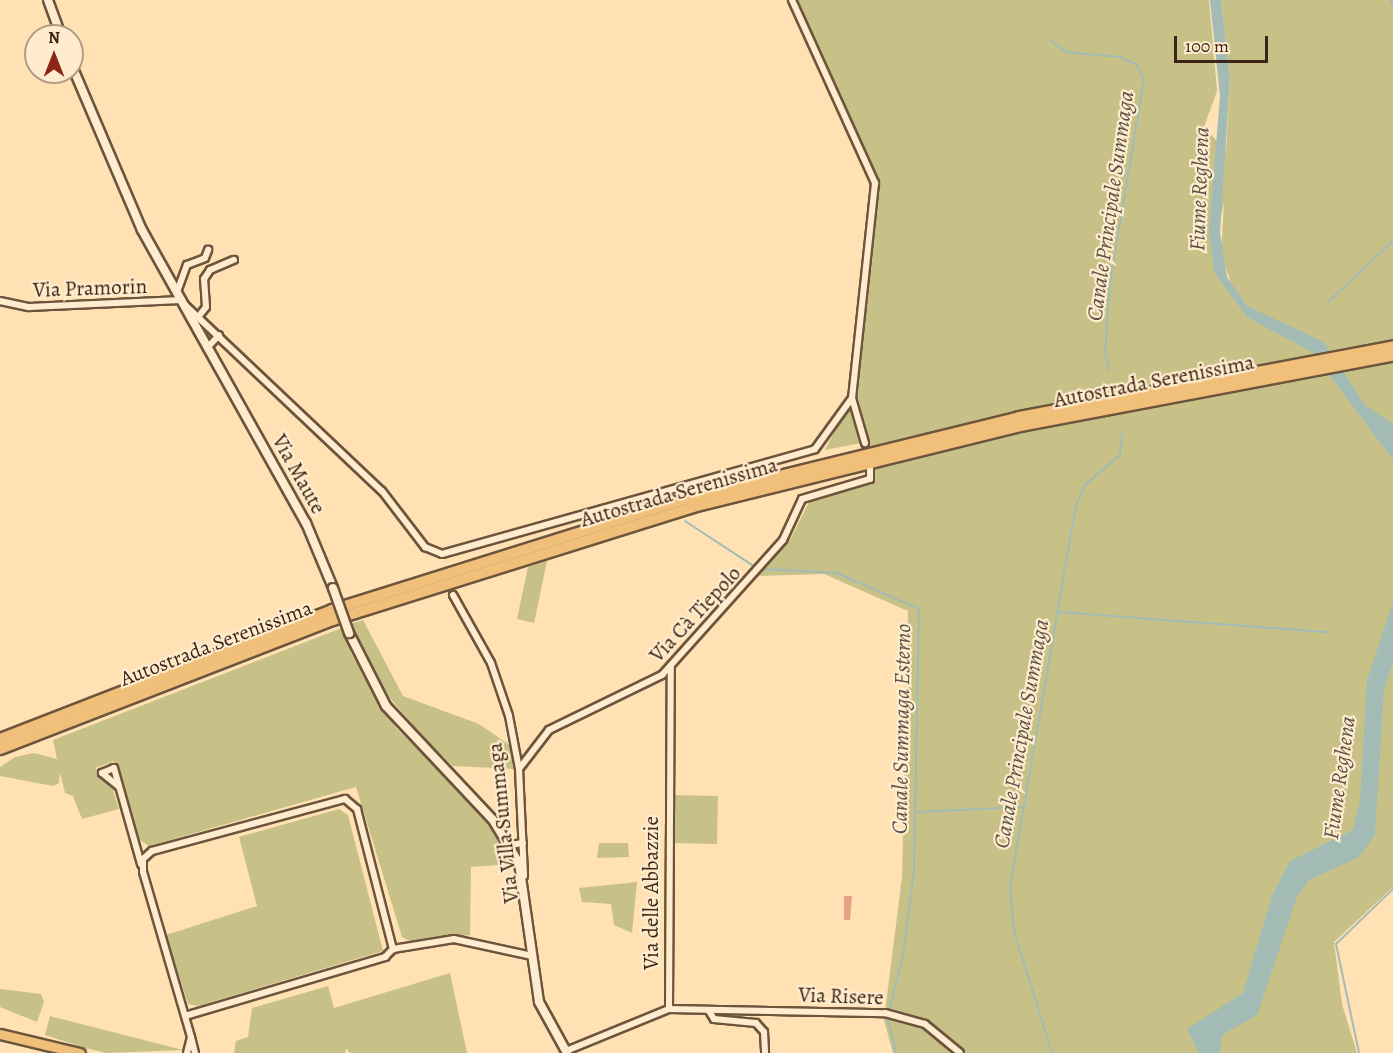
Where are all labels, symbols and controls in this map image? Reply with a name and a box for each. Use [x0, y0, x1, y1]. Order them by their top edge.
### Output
north arrow [24, 24, 84, 84]
scale bar [1177, 24, 1272, 62]
text: N [48, 27, 60, 49]
text: 100 m [1185, 34, 1229, 58]
water label: Canale Principale Summaga [1082, 89, 1140, 323]
water label: Fiume Reghena [1185, 127, 1215, 251]
street label: Via Pramorin [32, 273, 148, 303]
street label: Autostrada Serenissima [1052, 349, 1256, 413]
street label: Via Maute [267, 430, 331, 518]
street label: Autostrada Serenissima [578, 452, 780, 532]
street label: Via Cà Tiepolo [644, 561, 746, 667]
street label: Autostrada Serenissima [116, 595, 316, 691]
water label: Canale Principale Summaga [989, 617, 1055, 851]
water label: Canale Summaga Esterno [887, 624, 917, 834]
water label: Fiume Reghena [1318, 715, 1362, 841]
street label: Via Villa Summaga [482, 742, 524, 904]
street label: Via delle Abbazzie [638, 816, 664, 970]
street label: Via Risere [798, 982, 884, 1010]

